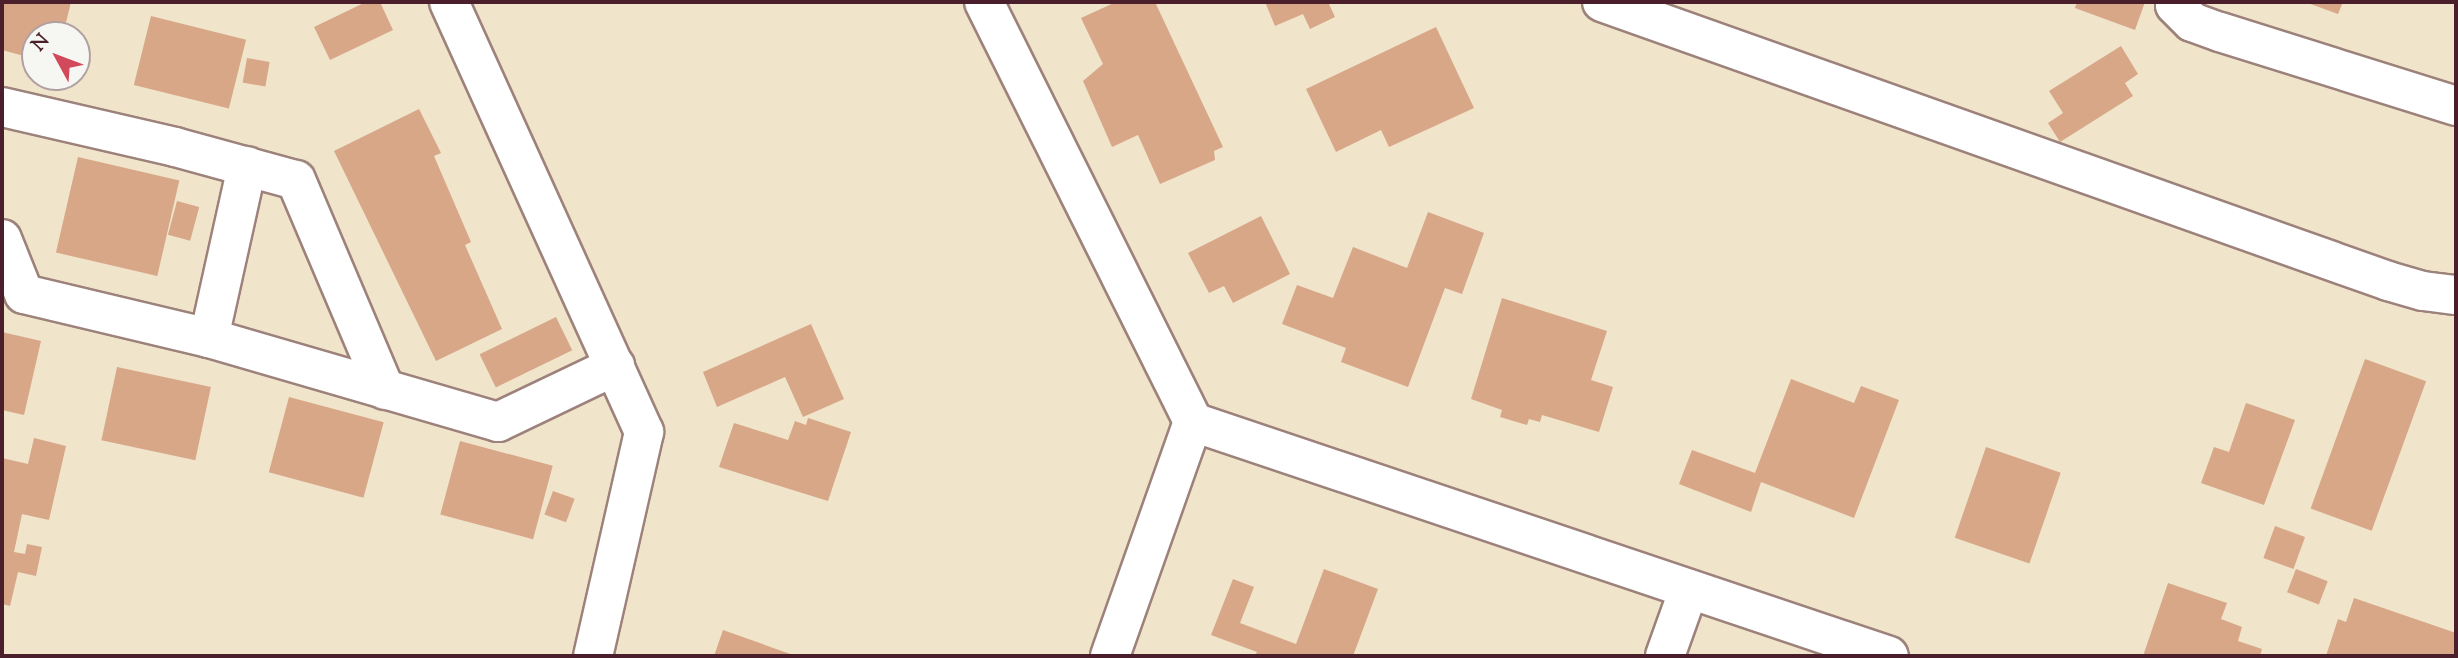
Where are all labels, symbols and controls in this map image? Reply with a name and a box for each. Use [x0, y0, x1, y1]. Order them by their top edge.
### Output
north arrow [21, 21, 91, 91]
text: N [26, 29, 56, 58]

